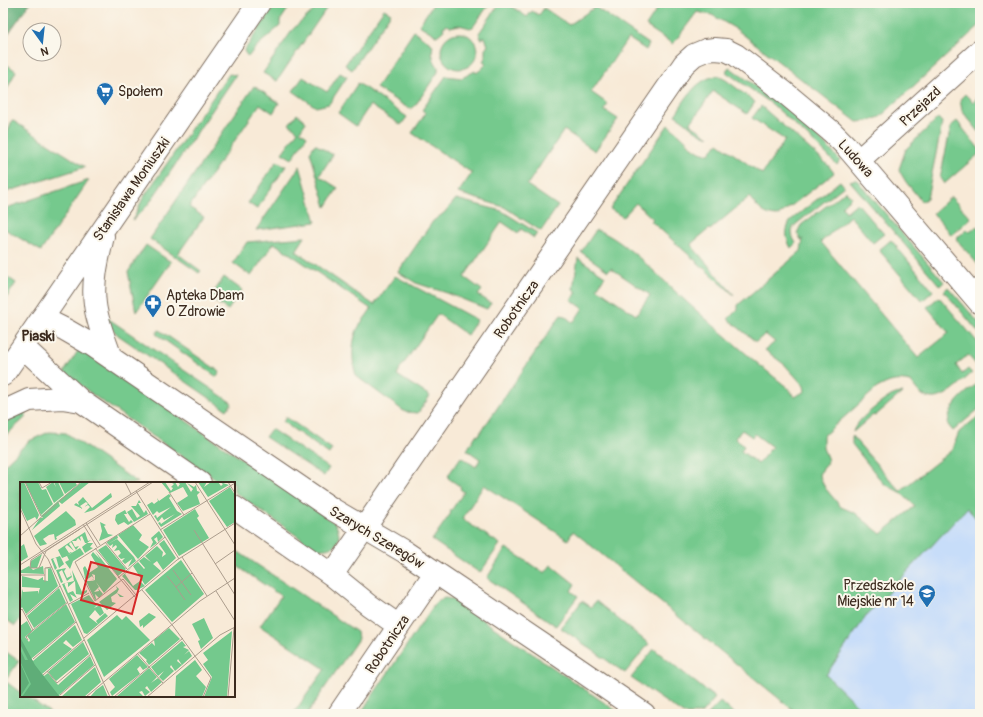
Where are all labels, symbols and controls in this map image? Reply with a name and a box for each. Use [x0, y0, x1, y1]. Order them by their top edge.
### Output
north arrow [22, 22, 62, 62]
text: N [39, 44, 50, 59]
supermarket icon: Społem [95, 81, 115, 106]
place label: Społem [118, 83, 163, 100]
street label: Przejazd [896, 83, 945, 130]
street label: Stanisława Moniuszki [89, 134, 174, 244]
street label: Ludowa [834, 136, 877, 181]
street label: Robotnicza [490, 277, 543, 342]
place label: Apteka Dbam O Zdrowie [166, 287, 244, 320]
pharmacy icon: Apteka Dbam O Zdrowie [143, 293, 163, 318]
district label: Piaski [21, 327, 55, 346]
inset map [20, 482, 235, 697]
street label: Szarych Szeregów [326, 502, 428, 573]
place label: Przedszkole Miejskie nr 14 [837, 577, 914, 610]
school or university icon: Przedszkole Miejskie nr 14 [917, 583, 937, 608]
street label: Robotnicza [362, 612, 413, 677]

